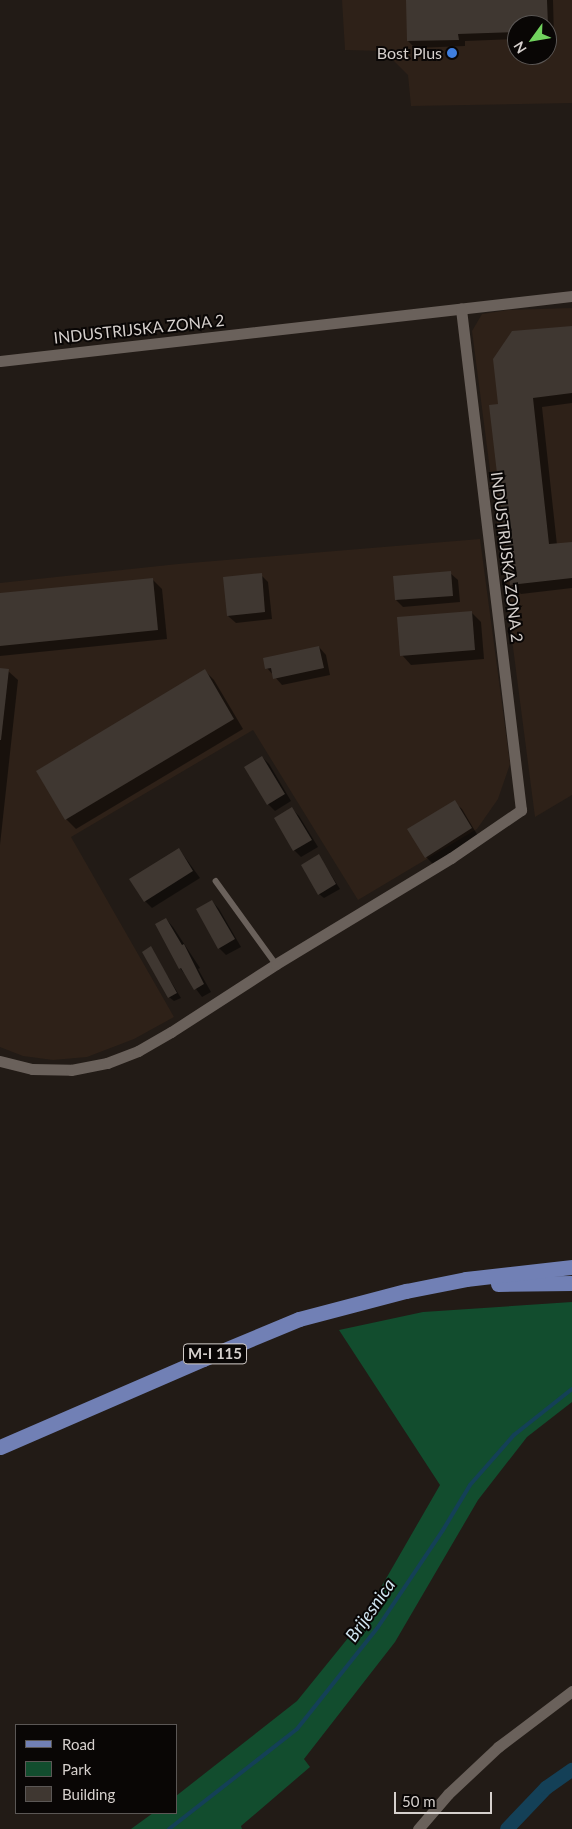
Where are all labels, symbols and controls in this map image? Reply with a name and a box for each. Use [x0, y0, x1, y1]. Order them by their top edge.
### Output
north arrow [507, 15, 557, 65]
text: N [510, 39, 530, 57]
place label: Bost Plus [377, 43, 442, 63]
marker: Bost Plus [446, 47, 458, 59]
street label: INDUSTRIJSKA ZONA 2 [52, 310, 226, 348]
street label: INDUSTRIJSKA ZONA 2 [487, 470, 527, 644]
road number: M-I 115 [182, 1342, 248, 1366]
water label: Brijesnica [341, 1574, 399, 1646]
legend [15, 1724, 178, 1814]
text: Road [62, 1735, 95, 1753]
text: Park [62, 1760, 91, 1778]
scale bar [397, 1782, 494, 1814]
text: Building [62, 1785, 115, 1803]
text: 50 m [402, 1792, 436, 1810]

